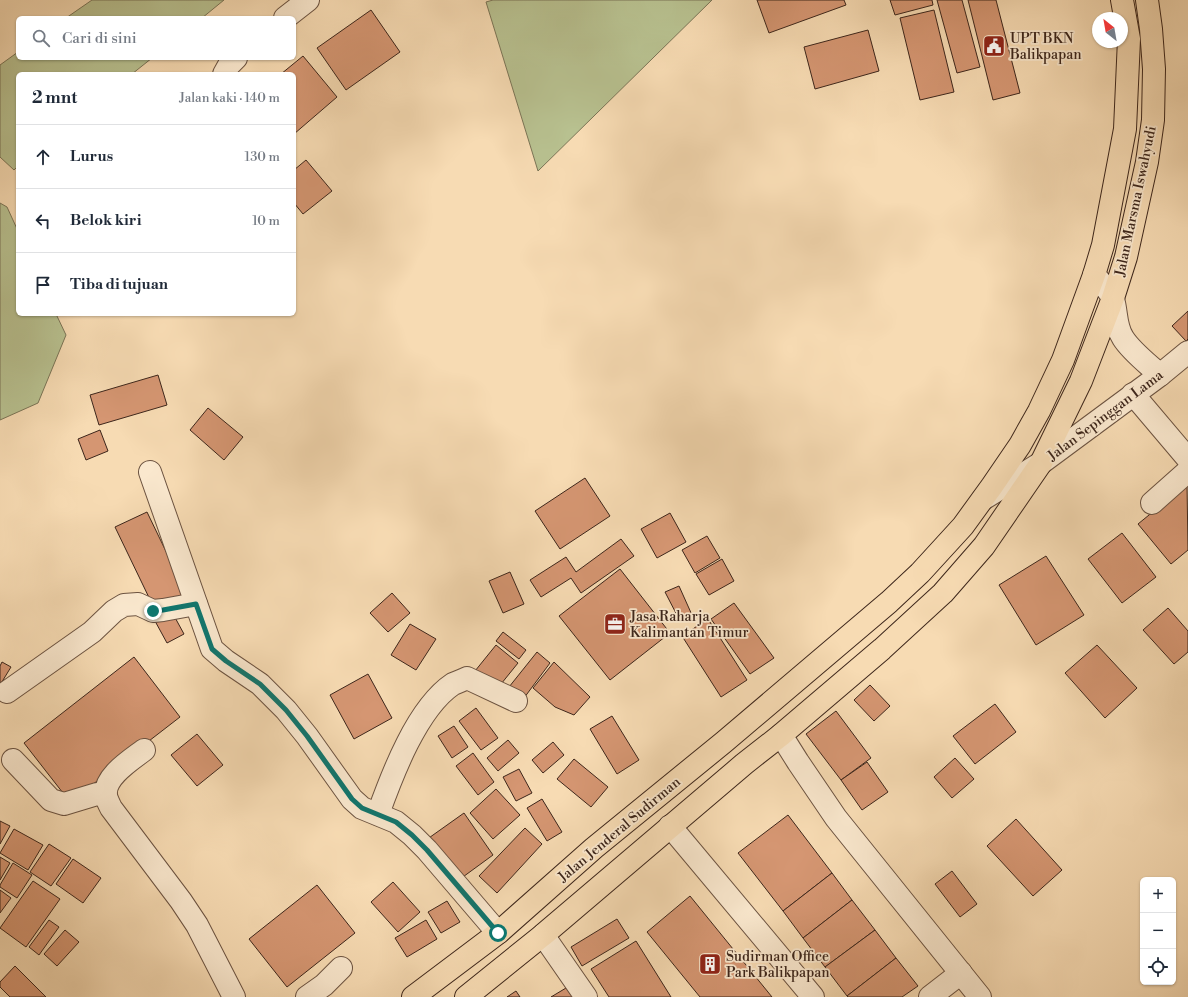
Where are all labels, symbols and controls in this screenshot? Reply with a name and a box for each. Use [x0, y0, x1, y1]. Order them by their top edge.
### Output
north arrow [1092, 12, 1128, 48]
search box [16, 16, 296, 60]
icon: search [30, 27, 52, 49]
text: Cari di sini [62, 29, 137, 48]
place label: UPT BKN Balikpapan [1009, 30, 1082, 64]
public building icon: UPT BKN Balikpapan [981, 33, 1007, 59]
text: 2 mnt [32, 87, 77, 109]
text: Jalan kaki · 140 m [179, 90, 280, 106]
street label: Jalan Marsma Iswahyudi [1111, 124, 1161, 279]
icon: ahead [32, 146, 54, 168]
text: Lurus [70, 147, 113, 166]
text: 130 m [245, 149, 280, 165]
icon: left [32, 210, 54, 232]
text: Belok kiri [70, 211, 141, 230]
text: 10 m [252, 213, 280, 229]
icon: arrive [32, 274, 54, 296]
text: Tiba di tujuan [70, 275, 168, 294]
street label: Jalan Sepinggan Lama [1043, 366, 1168, 466]
route end [144, 602, 162, 620]
place label: Jasa Raharja Kalimantan Timur [629, 608, 748, 642]
office icon: Jasa Raharja Kalimantan Timur [602, 611, 628, 637]
street label: Jalan Jenderal Sudirman [554, 773, 685, 887]
map controls [1140, 877, 1176, 985]
button: + [1140, 877, 1176, 913]
button: − [1140, 913, 1176, 949]
route start [489, 924, 507, 942]
place label: Sudirman Office Park Balikpapan [726, 948, 830, 982]
button: locate [1140, 949, 1176, 985]
building icon: Sudirman Office Park Balikpapan [697, 951, 723, 977]

